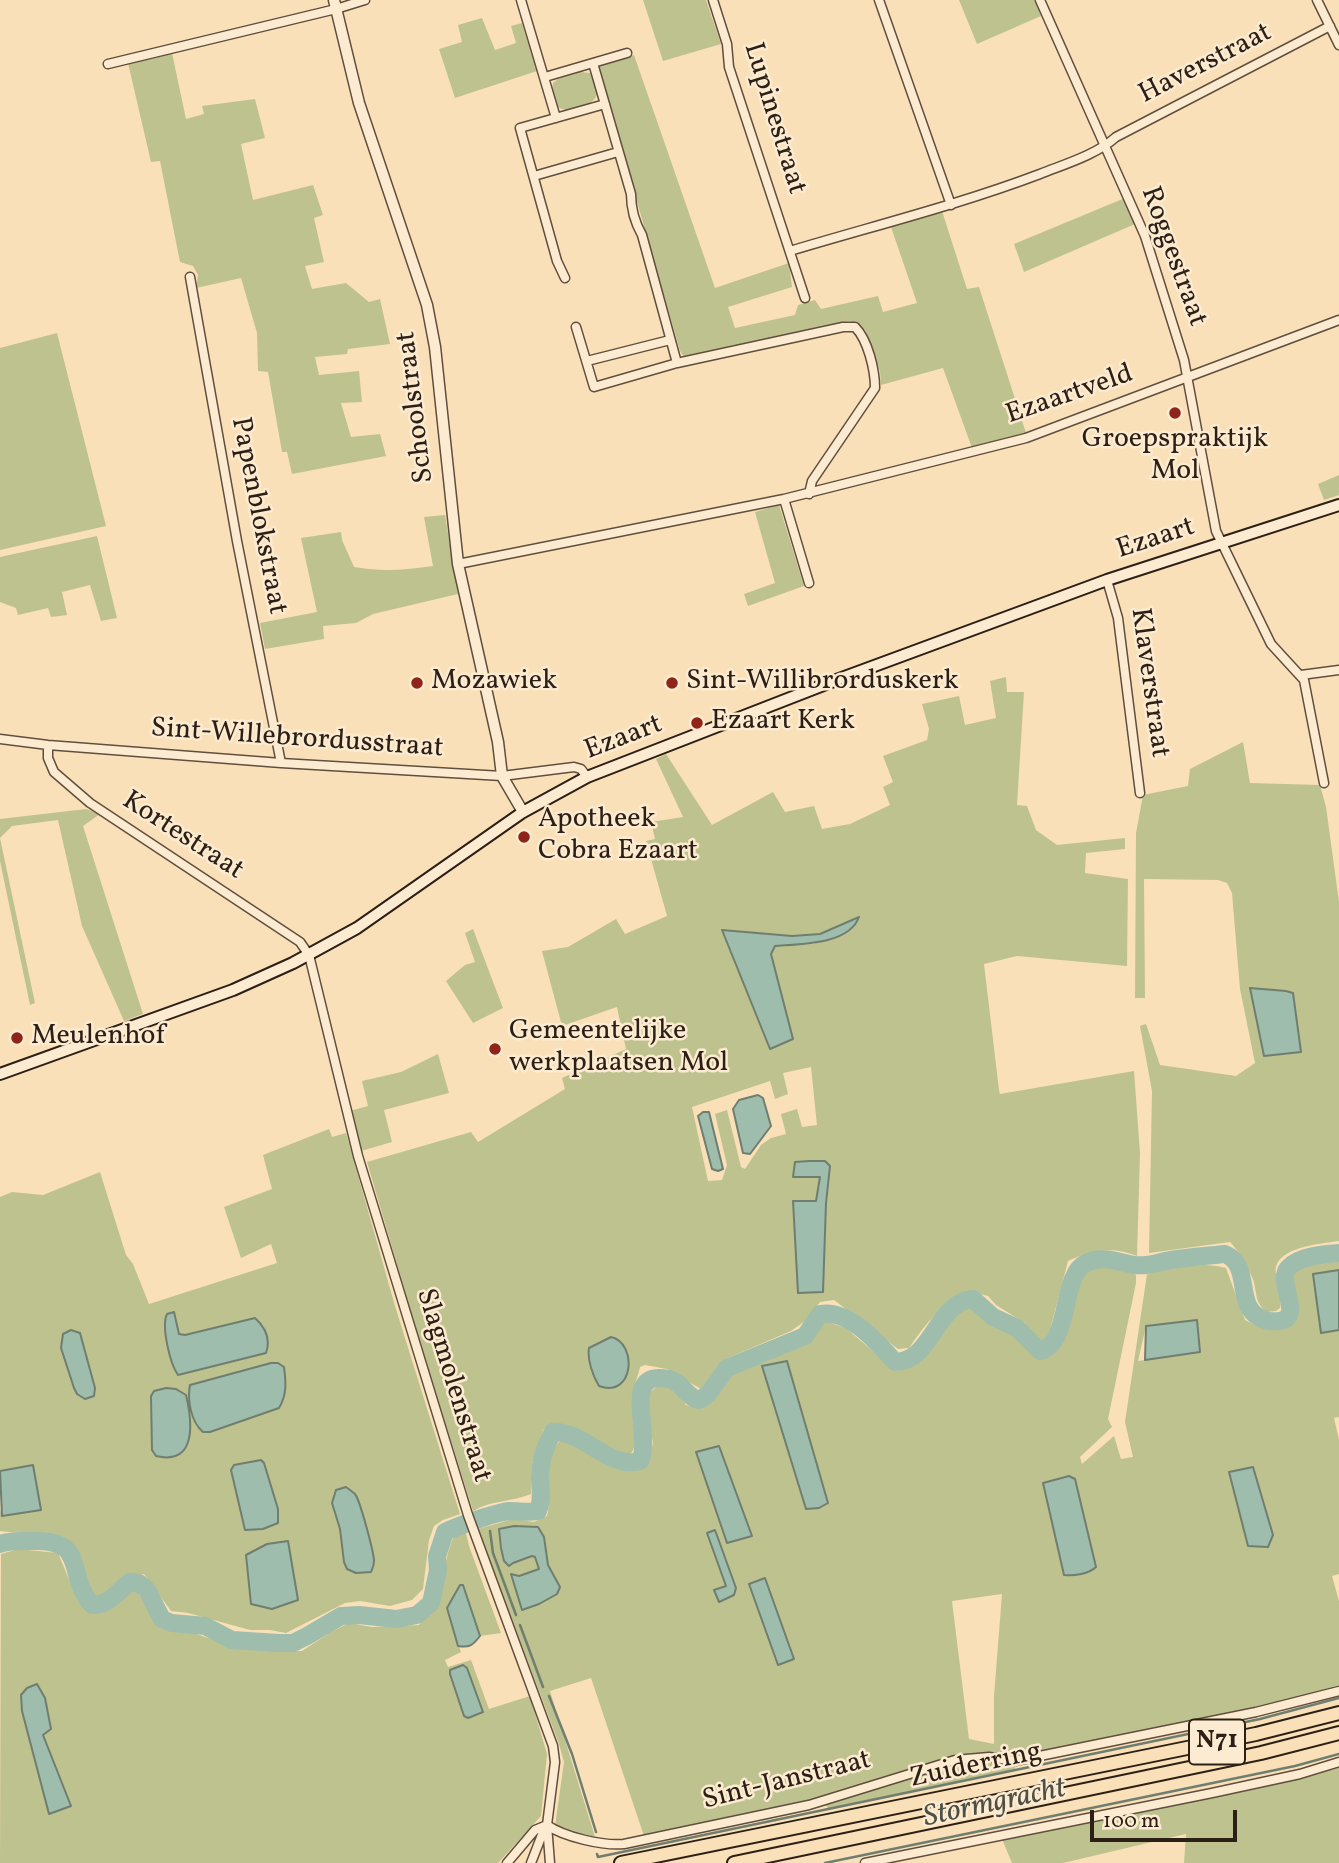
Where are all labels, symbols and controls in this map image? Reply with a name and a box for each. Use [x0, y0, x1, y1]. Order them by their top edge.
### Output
street label: Haverstraat [1134, 17, 1278, 113]
street label: Lupinestraat [734, 39, 812, 199]
street label: Roggestraat [1131, 183, 1213, 331]
street label: Schoolstraat [391, 329, 443, 485]
street label: Ezaartveld [1002, 359, 1138, 433]
marker: Groepspraktijk Mol [1167, 405, 1183, 421]
street label: Papenblokstraat [221, 414, 293, 618]
place label: Groepspraktijk Mol [1082, 424, 1268, 490]
street label: Ezaart [1113, 512, 1199, 568]
street label: Klaverstraat [1121, 606, 1175, 760]
place label: Mozawiek [431, 666, 557, 700]
place label: Sint-Willibrorduskerk [686, 666, 959, 700]
marker: Mozawiek [409, 675, 425, 691]
marker: Sint-Willibrorduskerk [664, 675, 680, 691]
place label: Ezaart Kerk [711, 706, 855, 740]
street label: Ezaart [580, 709, 668, 769]
street label: Sint-Willebrordusstraat [149, 713, 445, 767]
marker: Ezaart Kerk [689, 715, 705, 731]
street label: Kortestraat [115, 785, 249, 889]
place label: Apotheek Cobra Ezaart [538, 804, 698, 870]
marker: Apotheek Cobra Ezaart [516, 829, 532, 845]
place label: Gemeentelijke werkplaatsen Mol [509, 1016, 728, 1082]
place label: Meulenhof [31, 1021, 165, 1055]
marker: Meulenhof [9, 1030, 25, 1046]
marker: Gemeentelijke werkplaatsen Mol [487, 1041, 503, 1057]
street label: Slagmolenstraat [407, 1285, 497, 1487]
road number: N71 [1189, 1720, 1245, 1764]
street label: Zuiderring [907, 1737, 1045, 1797]
street label: Sint-Janstraat [699, 1745, 875, 1819]
water label: Stormgracht [921, 1772, 1069, 1838]
scale bar [1094, 1797, 1241, 1841]
text: 100 m [1103, 1807, 1160, 1836]

